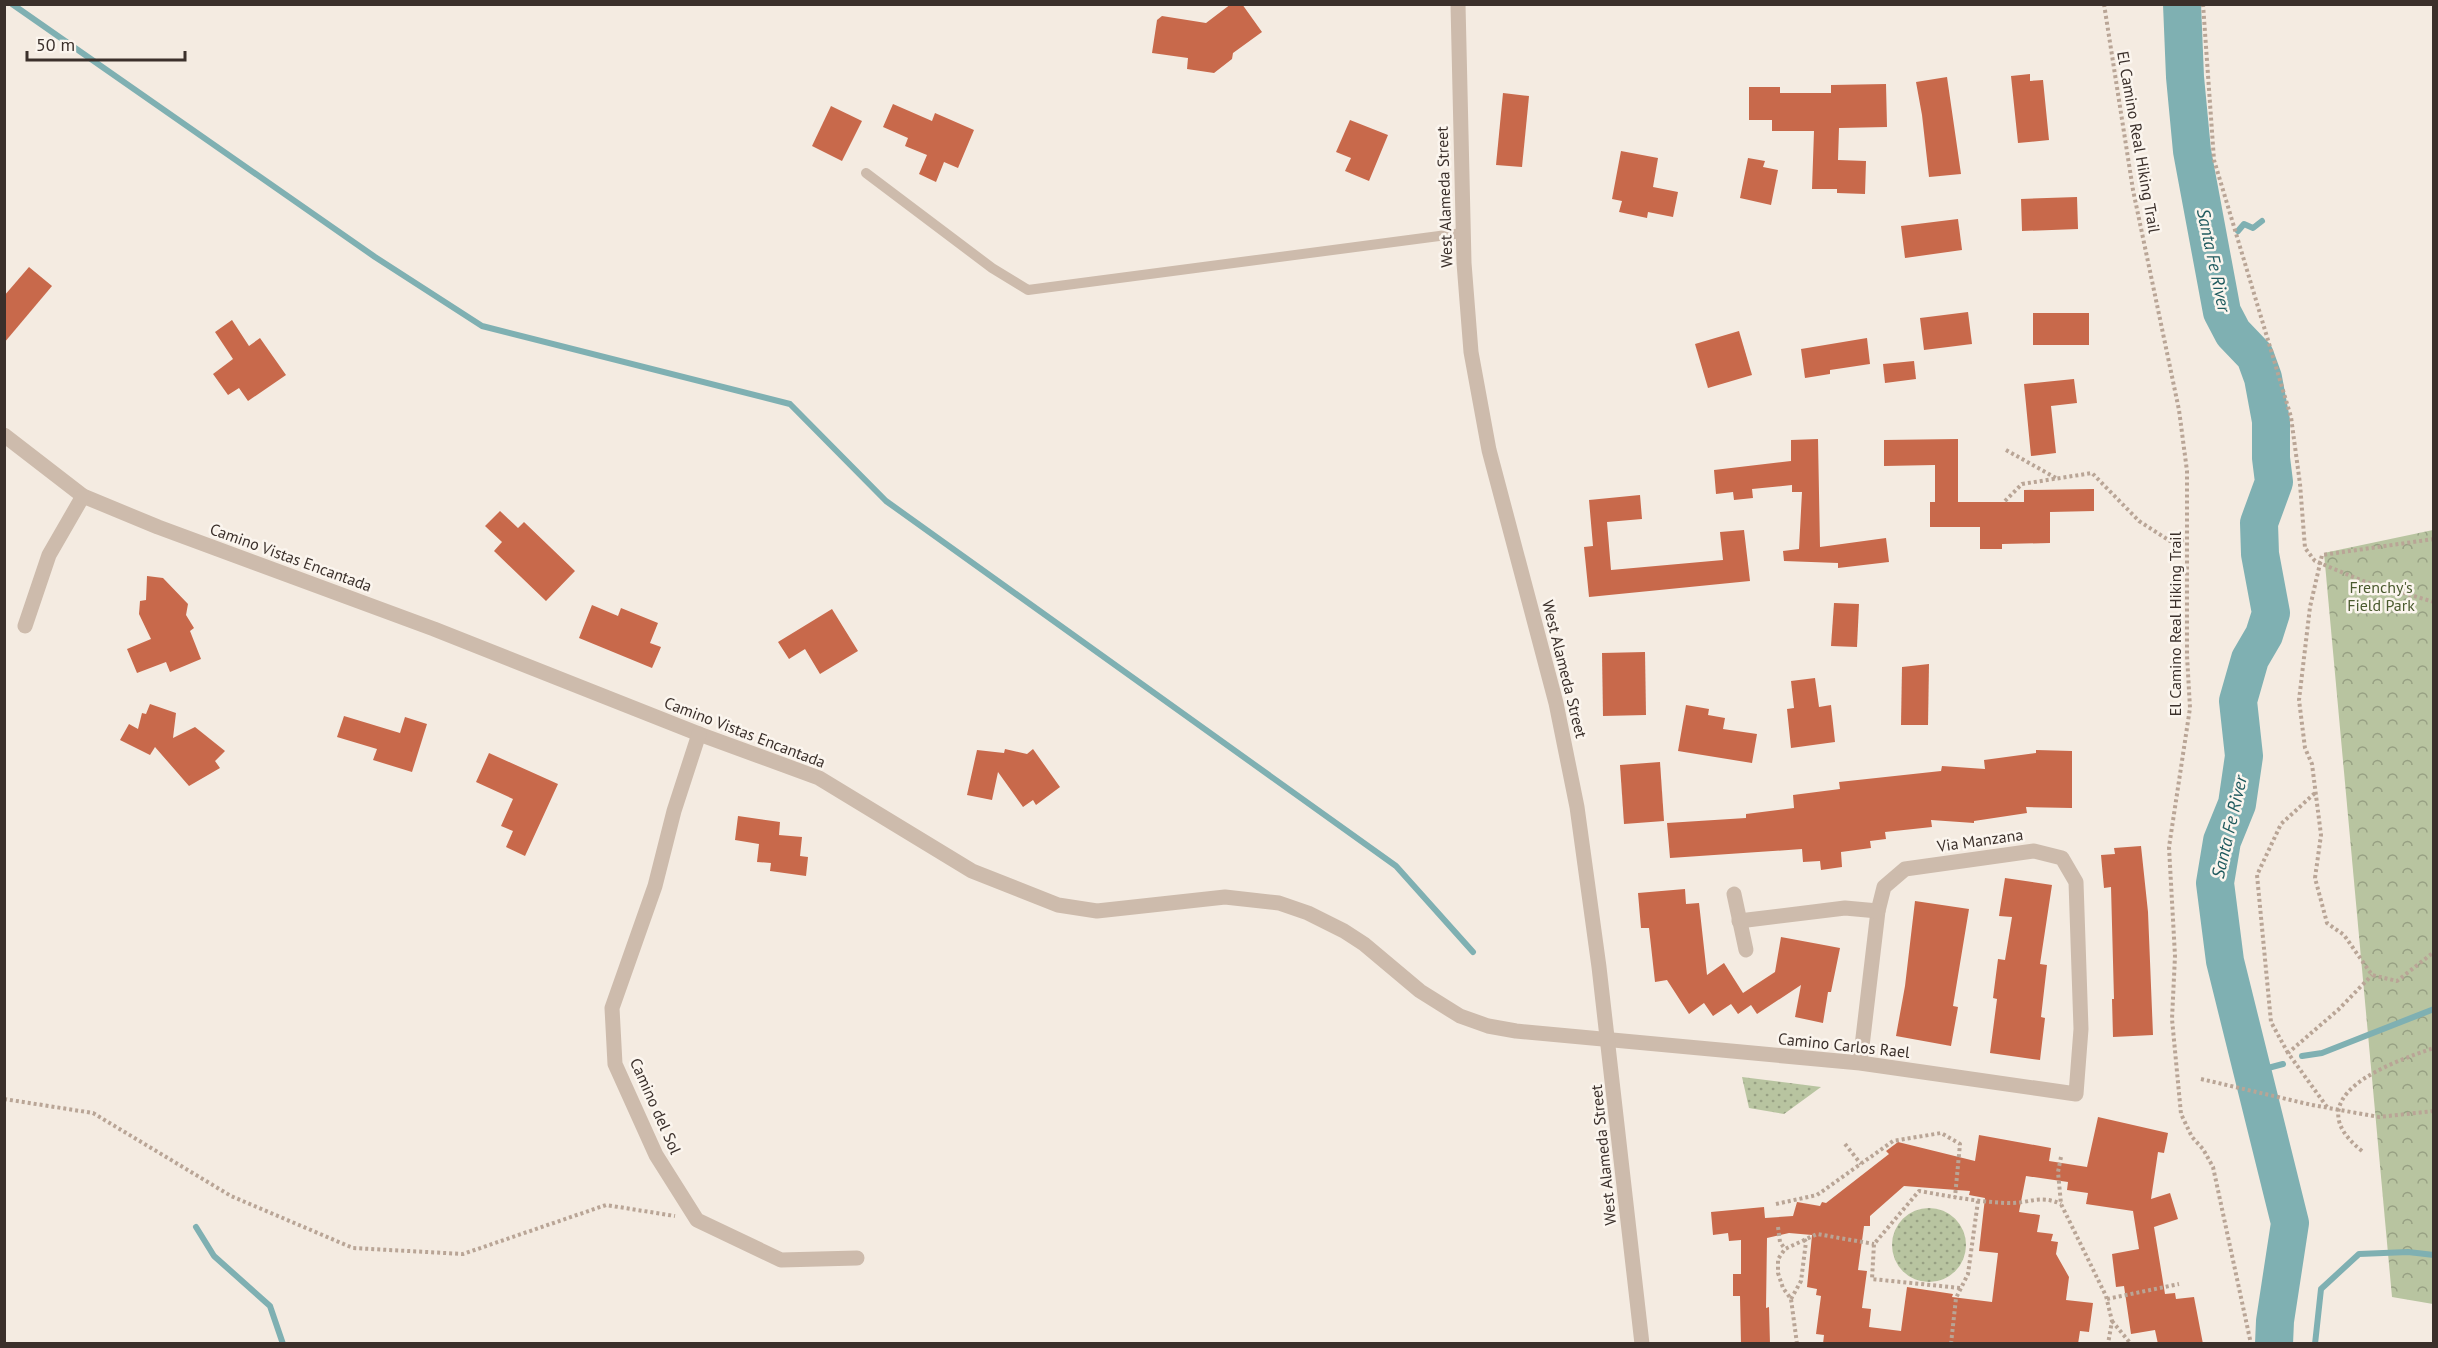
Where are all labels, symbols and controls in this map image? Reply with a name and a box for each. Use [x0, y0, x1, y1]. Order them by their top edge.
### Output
scale bar [27, 24, 184, 62]
text: 50 m [36, 33, 75, 56]
street label: El Camino Real Hiking Trail [2113, 49, 2165, 235]
street label: West Alameda Street [1432, 125, 1456, 268]
water label: Santa Fe River [2192, 206, 2236, 315]
street label: Camino Vistas Encantada [207, 518, 375, 596]
street label: El Camino Real Hiking Trail [2165, 531, 2185, 716]
park label: Frenchy's Field Park [2347, 577, 2415, 615]
street label: West Alameda Street [1538, 598, 1592, 741]
street label: Camino Vistas Encantada [662, 692, 828, 772]
water label: Santa Fe River [2206, 772, 2252, 881]
street label: Via Manzana [1935, 824, 2024, 856]
street label: Camino Carlos Rael [1777, 1028, 1911, 1062]
street label: Camino del Sol [626, 1055, 686, 1157]
street label: West Alameda Street [1586, 1083, 1620, 1226]

